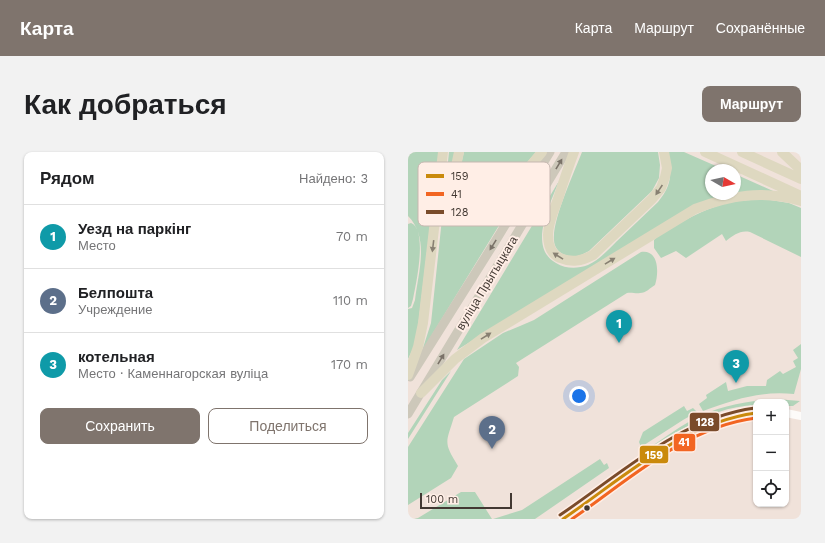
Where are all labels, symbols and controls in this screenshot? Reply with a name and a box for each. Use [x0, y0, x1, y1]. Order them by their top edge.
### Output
text: Карта [20, 17, 74, 40]
text: Карта [575, 20, 612, 36]
text: Маршрут [634, 20, 694, 36]
text: Сохранённые [716, 20, 805, 36]
button: Маршрут [702, 86, 801, 122]
text: Как добраться [24, 88, 227, 121]
one-way arrow [555, 158, 562, 170]
legend [418, 162, 550, 226]
north arrow [705, 164, 741, 200]
text: Рядом [40, 168, 95, 188]
text: 159 [451, 170, 469, 183]
text: Найдено: 3 [299, 171, 368, 186]
one-way arrow [655, 185, 663, 195]
text: 41 [451, 188, 462, 201]
text: 128 [451, 206, 469, 219]
text: Уезд на паркінг [78, 220, 191, 238]
text: 1 [50, 229, 56, 244]
text: 70 m [336, 229, 368, 244]
street label: вуліца Прытыцкага [453, 233, 521, 332]
text: Место [78, 238, 116, 253]
one-way arrow [430, 240, 436, 253]
one-way arrow [489, 240, 497, 250]
one-way arrow [553, 252, 563, 260]
one-way arrow [604, 258, 616, 265]
text: Белпошта [78, 284, 153, 302]
text: 2 [49, 293, 57, 308]
text: 110 m [333, 293, 368, 308]
text: Учреждение [78, 302, 153, 317]
pin: 1 [606, 310, 632, 343]
one-way arrow [480, 332, 492, 339]
text: котельная [78, 348, 155, 366]
pin: 3 [723, 350, 749, 383]
one-way arrow [437, 353, 444, 365]
text: 3 [49, 357, 57, 372]
text: 170 m [331, 357, 368, 372]
text: Место · Каменнагорская вуліца [78, 366, 268, 381]
your location [569, 386, 589, 406]
map controls [753, 399, 789, 507]
button: + [753, 399, 789, 435]
button: Сохранить [40, 408, 200, 444]
button: Поделиться [208, 408, 368, 444]
line badge: 128 [689, 412, 720, 432]
pin: 2 [479, 416, 505, 449]
text: 128 [696, 416, 714, 429]
line badge: 41 [673, 433, 696, 452]
button: − [753, 435, 789, 471]
text: 41 [678, 436, 690, 449]
line badge: 159 [639, 445, 669, 464]
text: 159 [645, 449, 663, 462]
button: locate [753, 471, 789, 507]
scale bar [420, 491, 512, 510]
text: 100 m [426, 493, 458, 506]
unlabelled marker [582, 503, 592, 513]

